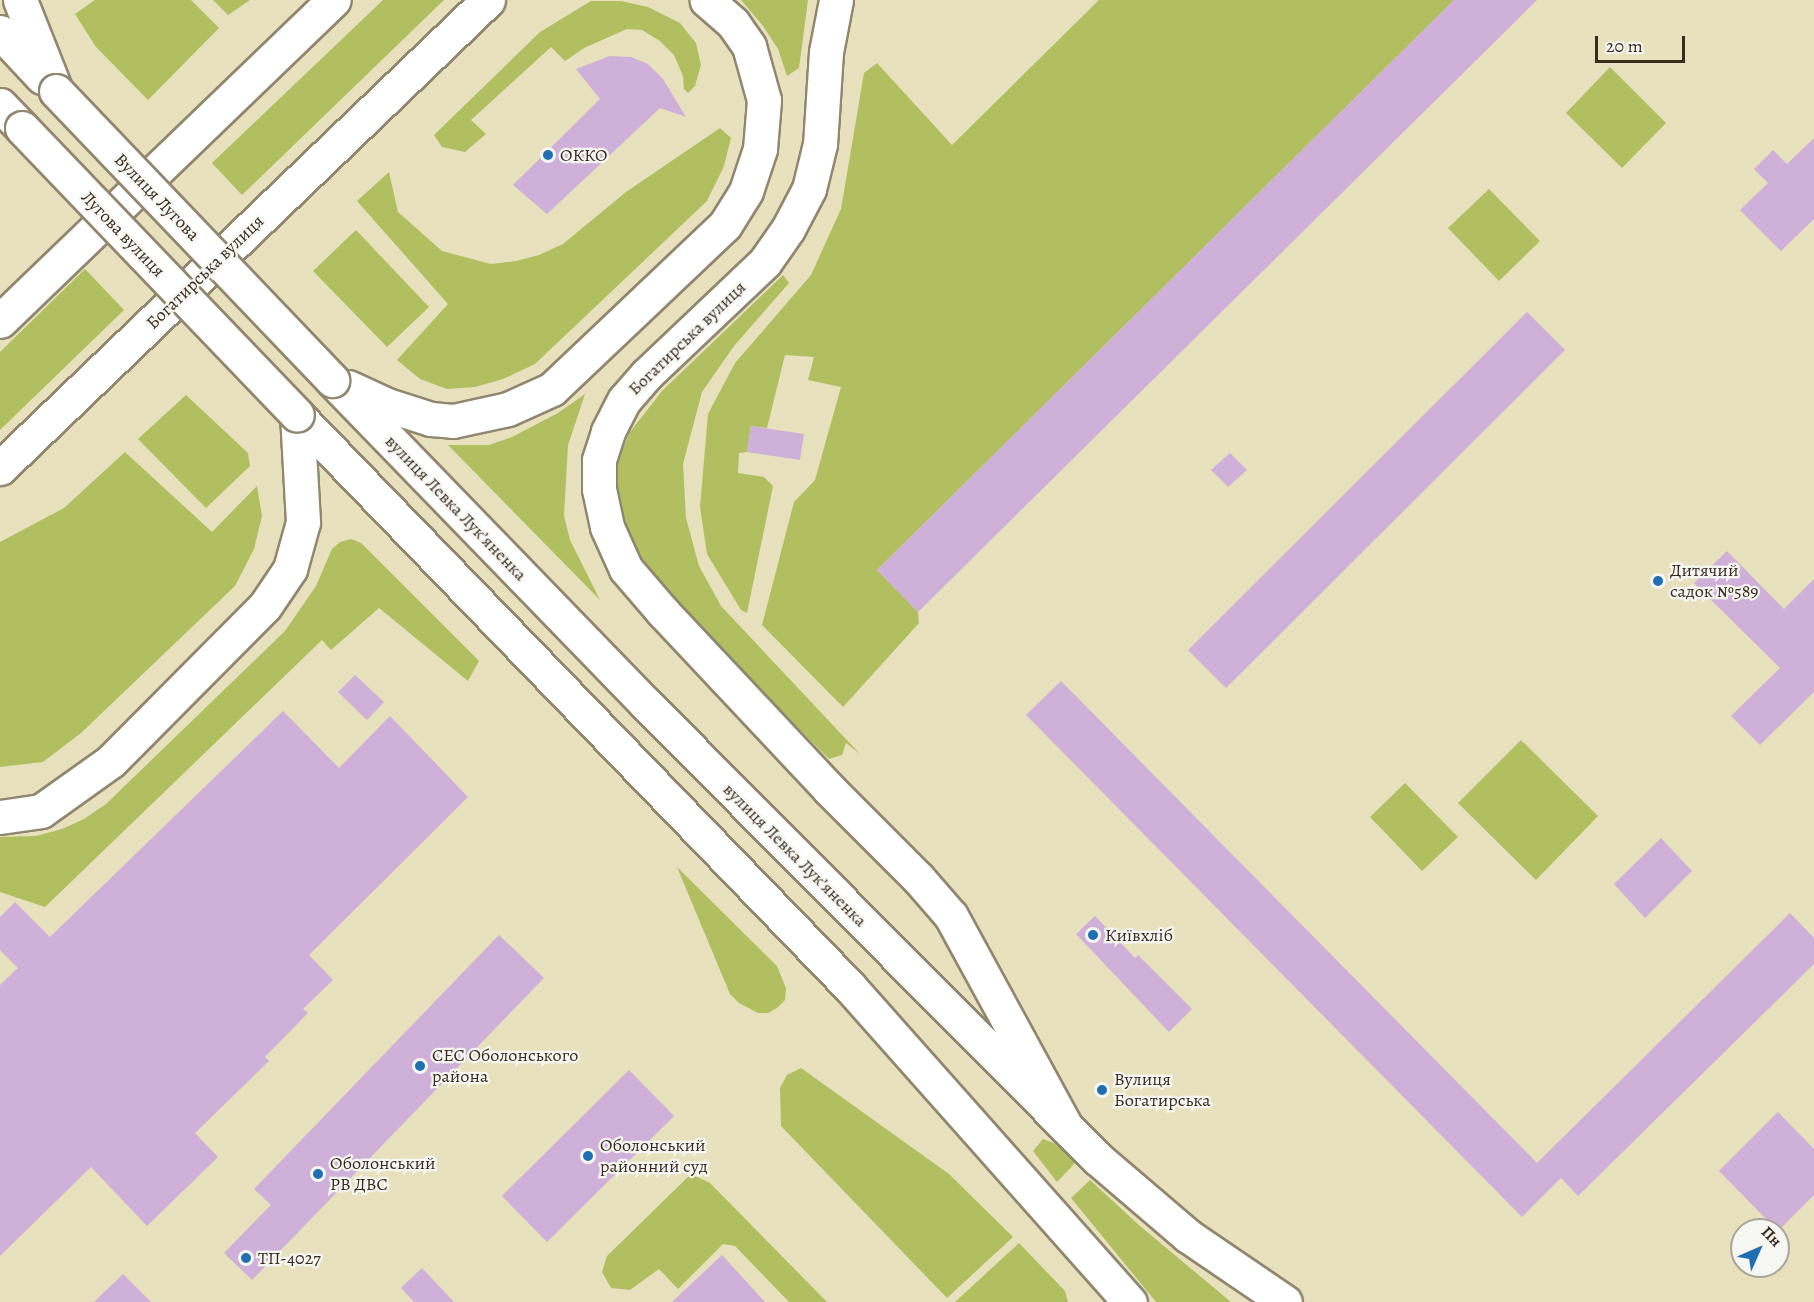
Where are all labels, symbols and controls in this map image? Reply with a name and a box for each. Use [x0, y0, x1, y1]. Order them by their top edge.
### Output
scale bar [1598, 24, 1688, 62]
text: 20 m [1606, 34, 1643, 58]
place label: ОККО [560, 144, 608, 166]
marker: ОККО [541, 148, 555, 162]
street label: Вулиця Лугова [110, 149, 204, 245]
street label: Лугова вулиця [77, 186, 169, 282]
street label: Богатирська вулиця [142, 210, 268, 334]
street label: Богатирська вулиця [624, 276, 750, 400]
street label: вулиця Левка Лукʼяненка [381, 431, 531, 585]
place label: Дитячий садок №589 [1670, 560, 1759, 602]
marker: Дитячий садок №589 [1651, 574, 1665, 588]
street label: вулиця Левка Лукʼяненка [719, 779, 871, 931]
place label: Київхліб [1105, 924, 1173, 946]
marker: Київхліб [1086, 928, 1100, 942]
place label: СЕС Оболонського района [432, 1045, 578, 1088]
marker: СЕС Оболонського района [413, 1059, 427, 1073]
place label: Вулиця Богатирська [1114, 1069, 1211, 1112]
marker: Вулиця Богатирська [1095, 1083, 1109, 1097]
place label: Оболонський районний суд [600, 1135, 708, 1178]
marker: Оболонський районний суд [581, 1149, 595, 1163]
place label: Оболонський РВ ДВС [330, 1153, 436, 1196]
marker: Оболонський РВ ДВС [311, 1167, 325, 1181]
north arrow [1730, 1218, 1790, 1278]
text: Пн [1756, 1222, 1786, 1252]
place label: ТП-4027 [258, 1247, 321, 1269]
marker: ТП-4027 [239, 1251, 253, 1265]

